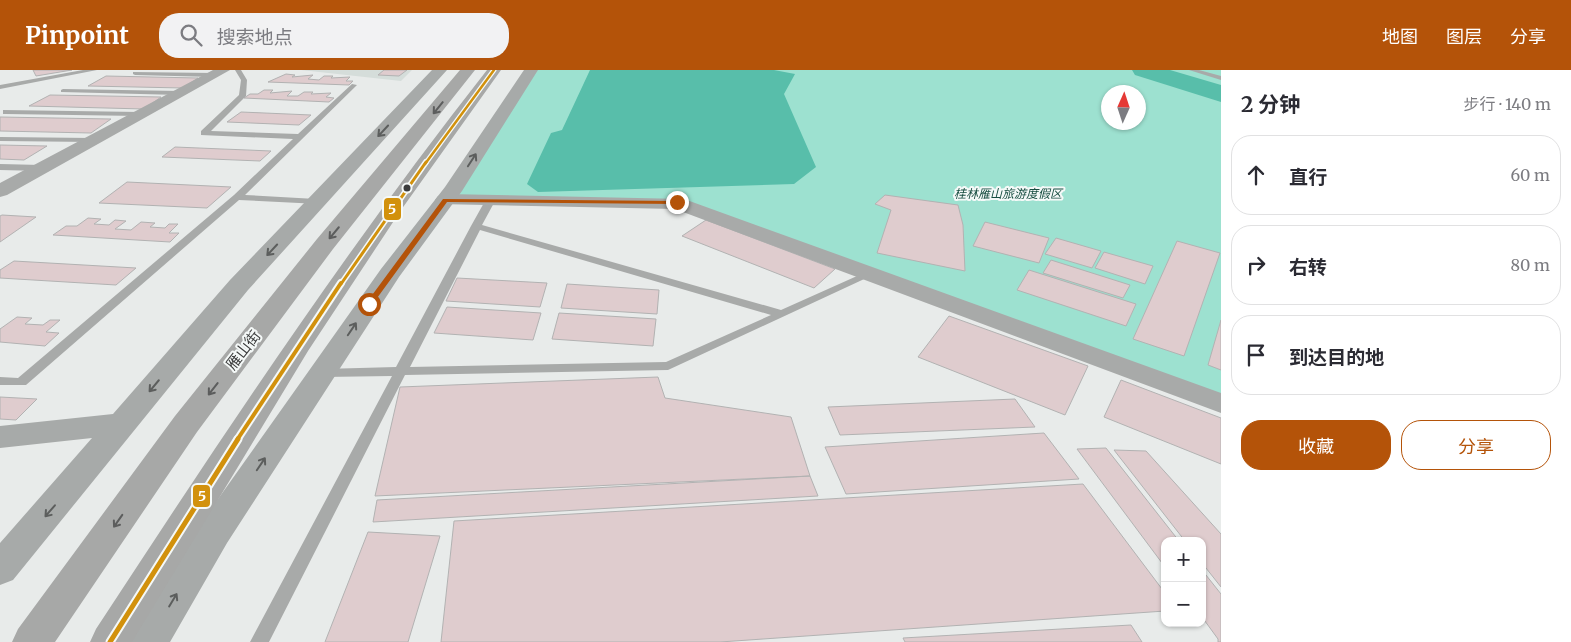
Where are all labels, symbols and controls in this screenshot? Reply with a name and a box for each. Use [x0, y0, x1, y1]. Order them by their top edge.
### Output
search box [159, 13, 509, 58]
text: Pinpoint [25, 20, 129, 51]
icon: search [177, 21, 205, 49]
text: 搜索地点 [217, 25, 293, 49]
text: 地图 [1382, 25, 1418, 48]
text: 图层 [1446, 25, 1482, 48]
text: 分享 [1510, 25, 1546, 48]
north arrow [1101, 85, 1146, 130]
text: 2 分钟 [1241, 91, 1300, 118]
text: 步行 · 140 m [1464, 94, 1551, 114]
one-way arrow [432, 101, 443, 114]
one-way arrow [377, 125, 389, 137]
one-way arrow [468, 153, 478, 167]
icon: ahead [1242, 161, 1270, 189]
text: 直行 [1289, 165, 1327, 189]
text: 60 m [1510, 165, 1550, 185]
unlabelled marker [402, 183, 412, 193]
park label: 桂林雁山旅游度假区 [954, 186, 1064, 201]
route end [666, 191, 689, 214]
line badge: 5 [383, 197, 402, 221]
text: 5 [388, 200, 396, 218]
one-way arrow [329, 226, 340, 239]
one-way arrow [266, 243, 278, 256]
icon: right [1242, 251, 1270, 279]
text: 右转 [1289, 255, 1327, 279]
text: 80 m [1511, 255, 1550, 275]
route start [358, 293, 381, 316]
one-way arrow [347, 323, 357, 337]
street label: 雁山街 [222, 326, 264, 374]
icon: arrive [1242, 341, 1270, 369]
text: 到达目的地 [1289, 345, 1384, 369]
one-way arrow [149, 379, 160, 392]
one-way arrow [208, 382, 218, 396]
button: 收藏 [1241, 420, 1391, 470]
button: 分享 [1401, 420, 1551, 470]
one-way arrow [256, 457, 266, 471]
line badge: 5 [192, 484, 211, 508]
text: 5 [198, 487, 206, 505]
one-way arrow [44, 504, 56, 517]
one-way arrow [113, 514, 123, 528]
map controls [1161, 537, 1206, 627]
button: + [1161, 537, 1206, 582]
button: − [1161, 582, 1206, 627]
one-way arrow [168, 594, 178, 608]

